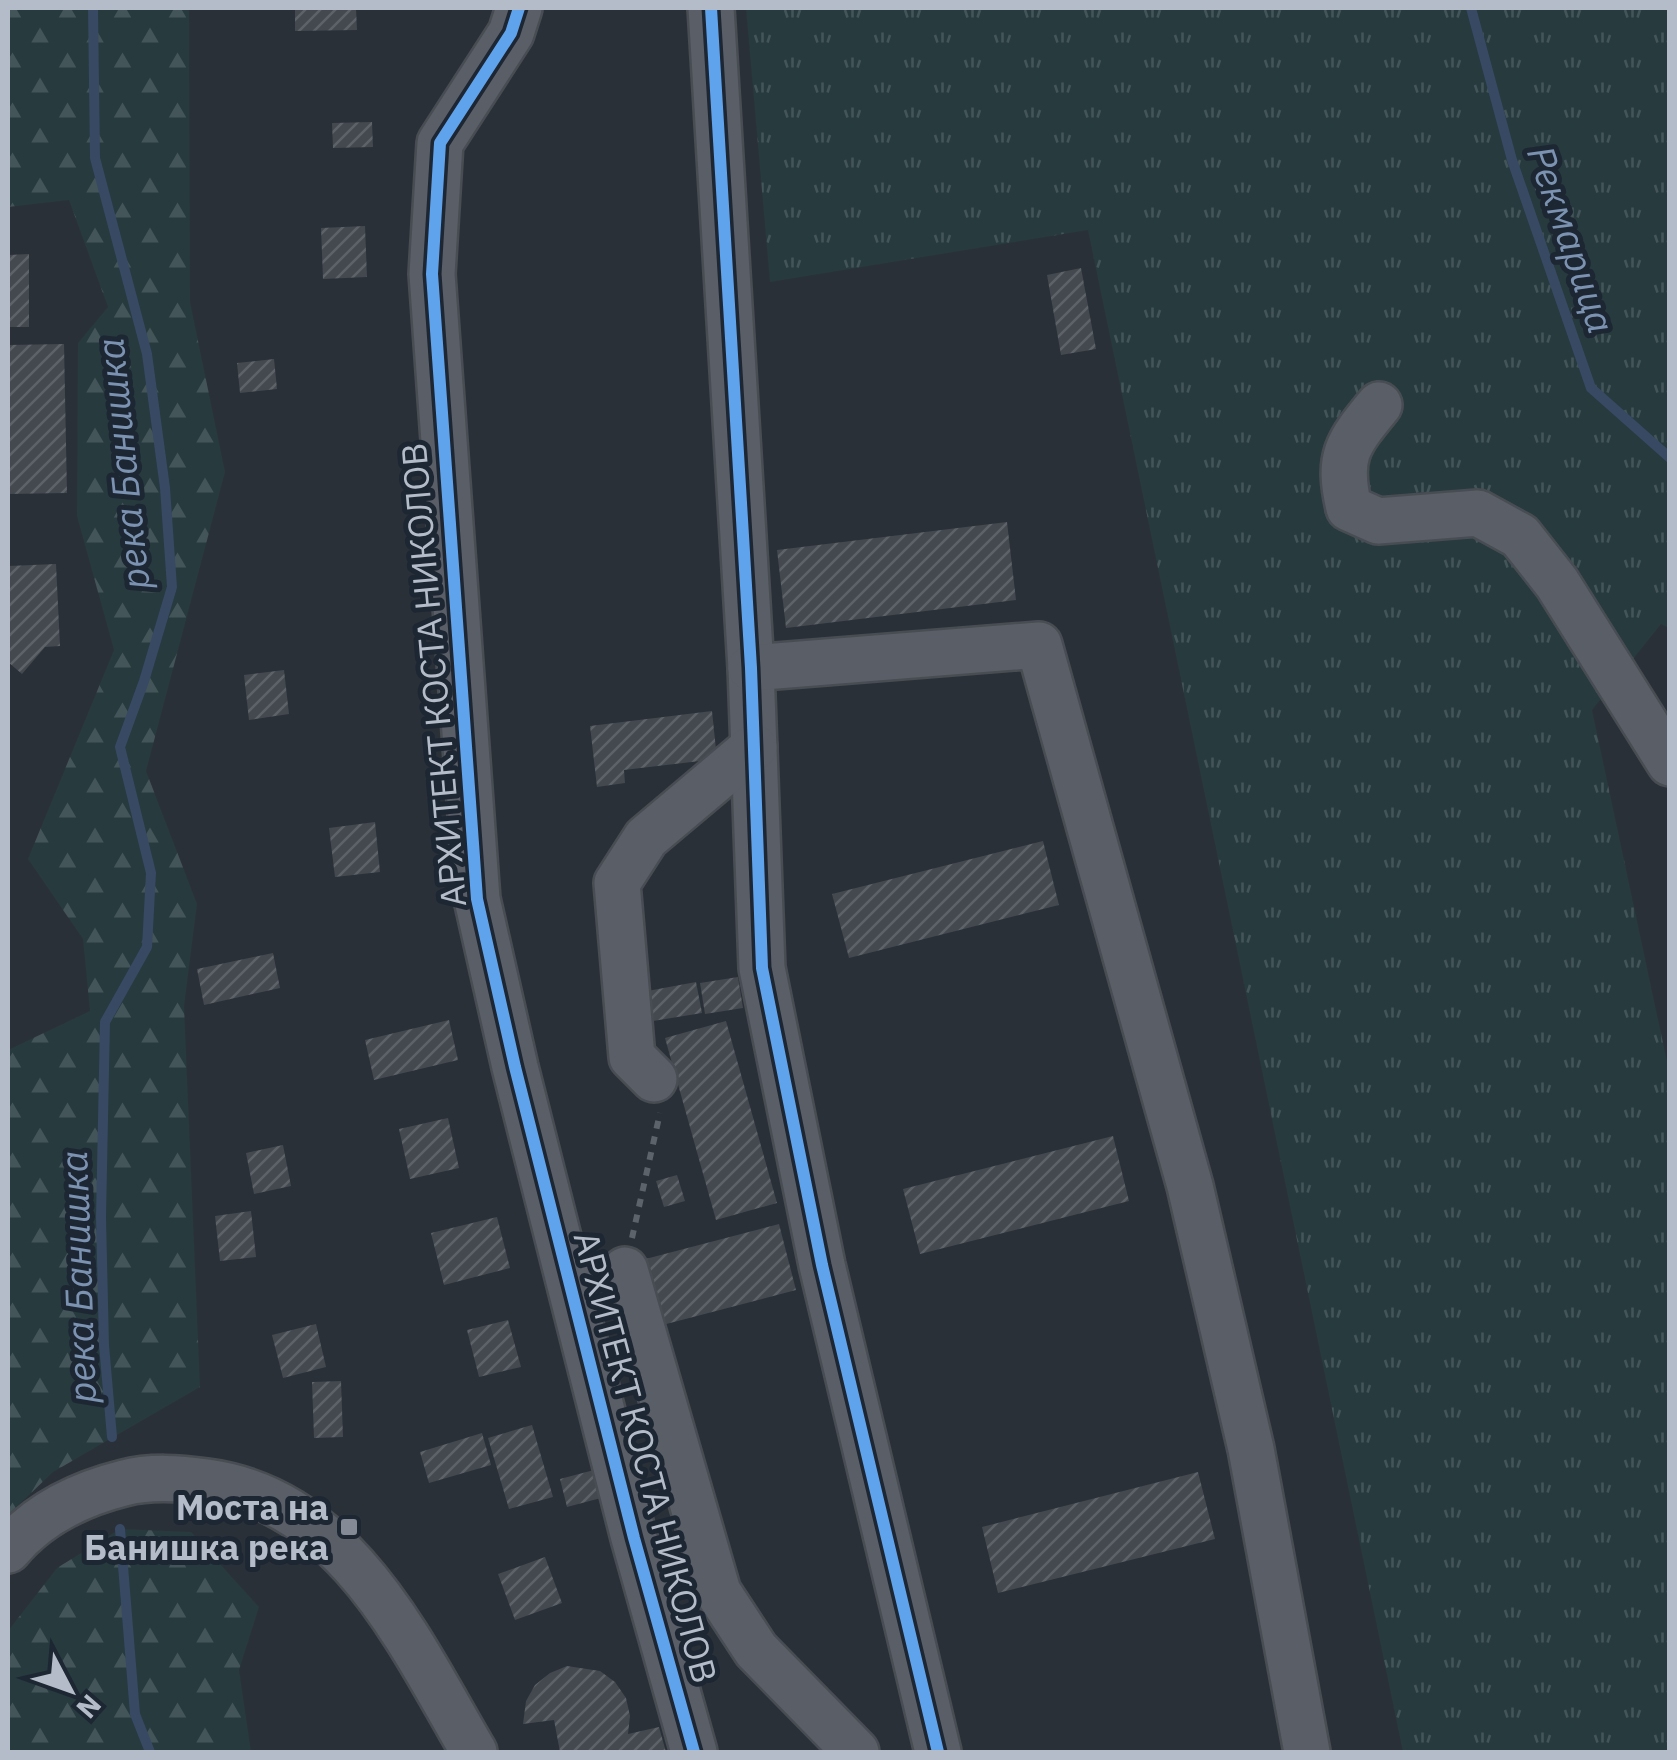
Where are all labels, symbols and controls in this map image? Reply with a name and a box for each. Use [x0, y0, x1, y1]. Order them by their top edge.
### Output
water label: Рекмарица [1517, 139, 1627, 339]
water label: река Банишка [84, 336, 160, 593]
street label: АРХИТЕКТ КОСТА НИКОЛОВ [390, 441, 476, 909]
water label: река Банишка [48, 1150, 106, 1405]
street label: АРХИТЕКТ КОСТА НИКОЛОВ [564, 1226, 728, 1688]
place label: Моста на Банишка река [84, 1484, 329, 1570]
marker: Моста на Банишка река [338, 1516, 360, 1538]
north arrow [20, 1640, 120, 1740]
text: N [69, 1687, 110, 1727]

